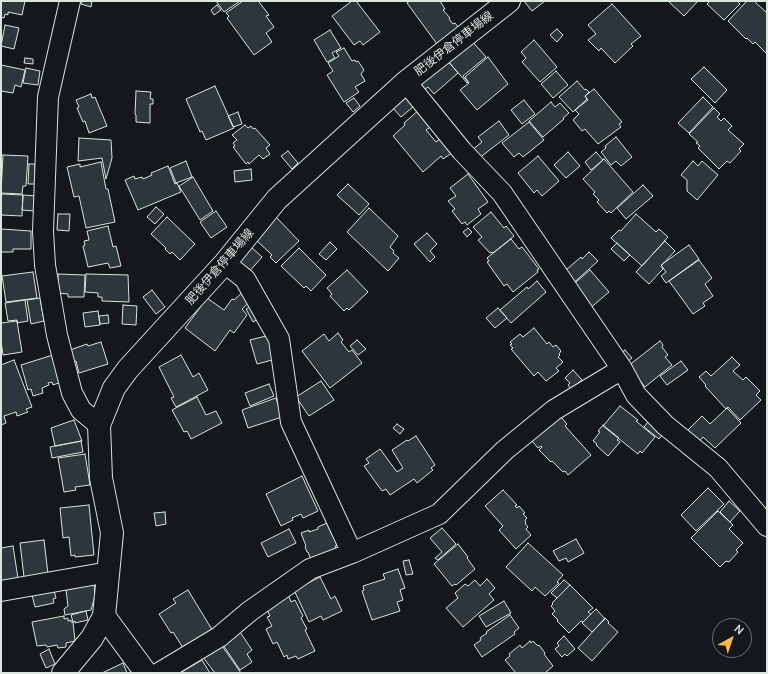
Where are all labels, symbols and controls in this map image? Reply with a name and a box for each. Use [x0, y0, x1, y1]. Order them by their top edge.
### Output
street label: 肥後伊倉停車場線 [412, 9, 496, 79]
street label: 肥後伊倉停車場線 [183, 226, 257, 308]
north arrow [712, 618, 752, 658]
text: N [732, 621, 747, 637]

